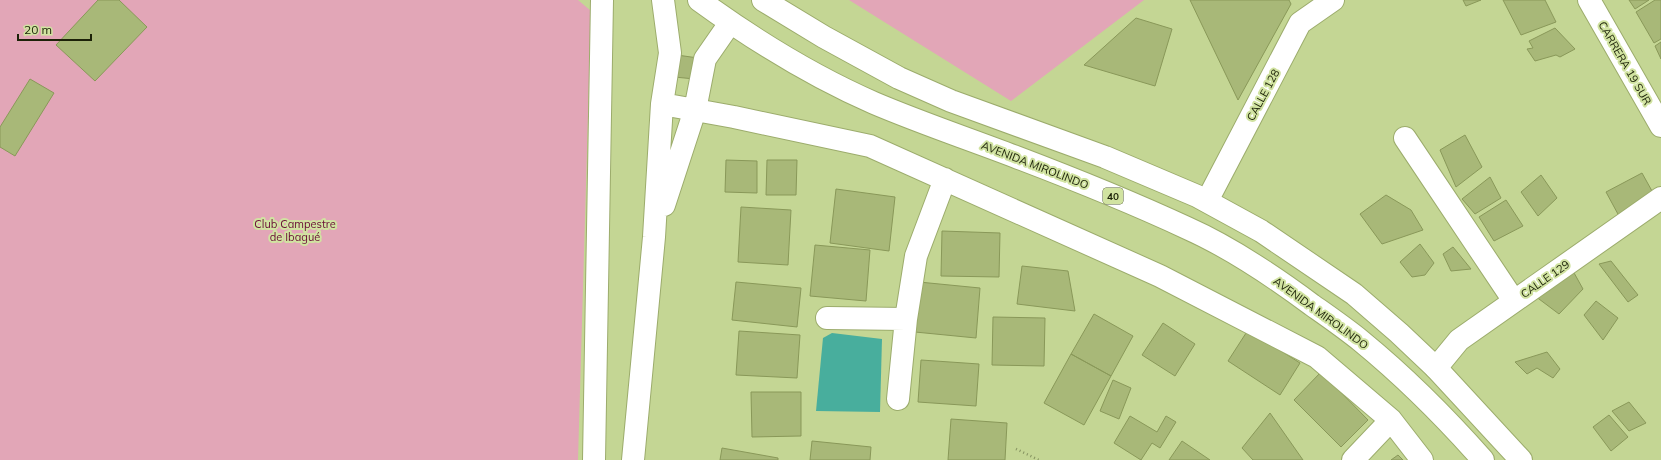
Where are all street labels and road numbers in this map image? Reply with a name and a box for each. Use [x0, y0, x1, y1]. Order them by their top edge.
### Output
street label: CARRERA 19 SUR [1595, 19, 1655, 108]
street label: CALLE 128 [1244, 66, 1283, 123]
street label: AVENIDA MIROLINDO [979, 138, 1091, 192]
road number: 40 [1103, 188, 1123, 204]
street label: CALLE 129 [1518, 257, 1572, 301]
street label: AVENIDA MIROLINDO [1271, 274, 1371, 352]

